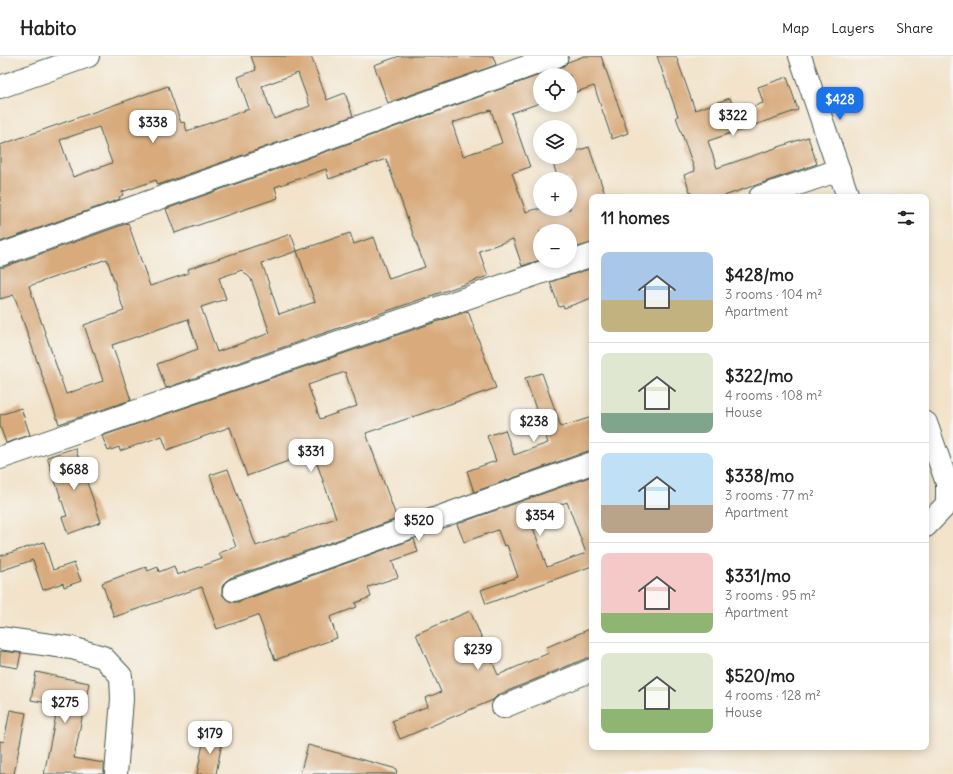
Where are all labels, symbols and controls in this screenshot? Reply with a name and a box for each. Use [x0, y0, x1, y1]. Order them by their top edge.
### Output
text: Habito [20, 16, 76, 40]
text: Map [782, 19, 809, 37]
text: Layers [831, 19, 874, 37]
text: Share [896, 19, 933, 37]
map controls [533, 68, 577, 268]
button: locate [533, 68, 577, 112]
pin: $428 [816, 87, 864, 121]
text: $428 [825, 91, 855, 108]
pin: $322 [709, 103, 757, 137]
text: $322 [719, 107, 747, 124]
pin: $338 [129, 110, 177, 144]
text: $338 [138, 114, 168, 131]
button: layers [533, 120, 577, 164]
button: + [533, 172, 577, 216]
text: 11 homes [601, 207, 670, 229]
icon: filters [895, 207, 917, 229]
button: − [533, 224, 577, 268]
text: $428/mo [725, 264, 794, 286]
icon: home [633, 268, 681, 316]
text: 3 rooms · 104 m² [725, 286, 822, 303]
text: Apartment [725, 303, 788, 320]
text: $322/mo [725, 365, 793, 387]
icon: home [633, 369, 681, 417]
text: 4 rooms · 108 m² [725, 387, 822, 404]
text: House [725, 404, 762, 421]
pin: $238 [510, 409, 558, 443]
text: $238 [519, 413, 549, 430]
pin: $331 [287, 439, 335, 473]
text: $331 [298, 443, 325, 460]
pin: $688 [50, 457, 98, 491]
text: $688 [59, 461, 89, 478]
text: $338/mo [725, 465, 794, 487]
icon: home [633, 469, 681, 517]
text: 3 rooms · 77 m² [725, 487, 814, 504]
pin: $354 [516, 503, 564, 537]
text: Apartment [725, 504, 788, 521]
text: $354 [525, 507, 555, 524]
pin: $520 [395, 508, 443, 542]
text: $520 [404, 512, 434, 529]
text: $331/mo [725, 565, 791, 587]
icon: home [633, 569, 681, 617]
text: 3 rooms · 95 m² [725, 587, 816, 604]
text: Apartment [725, 604, 788, 621]
pin: $239 [454, 637, 502, 671]
text: $239 [463, 641, 493, 658]
text: $520/mo [725, 665, 795, 687]
icon: home [633, 669, 681, 717]
text: 4 rooms · 128 m² [725, 687, 821, 704]
pin: $275 [41, 690, 89, 724]
text: $275 [51, 694, 79, 711]
text: House [725, 704, 762, 721]
pin: $179 [186, 721, 234, 755]
text: $179 [197, 725, 223, 742]

